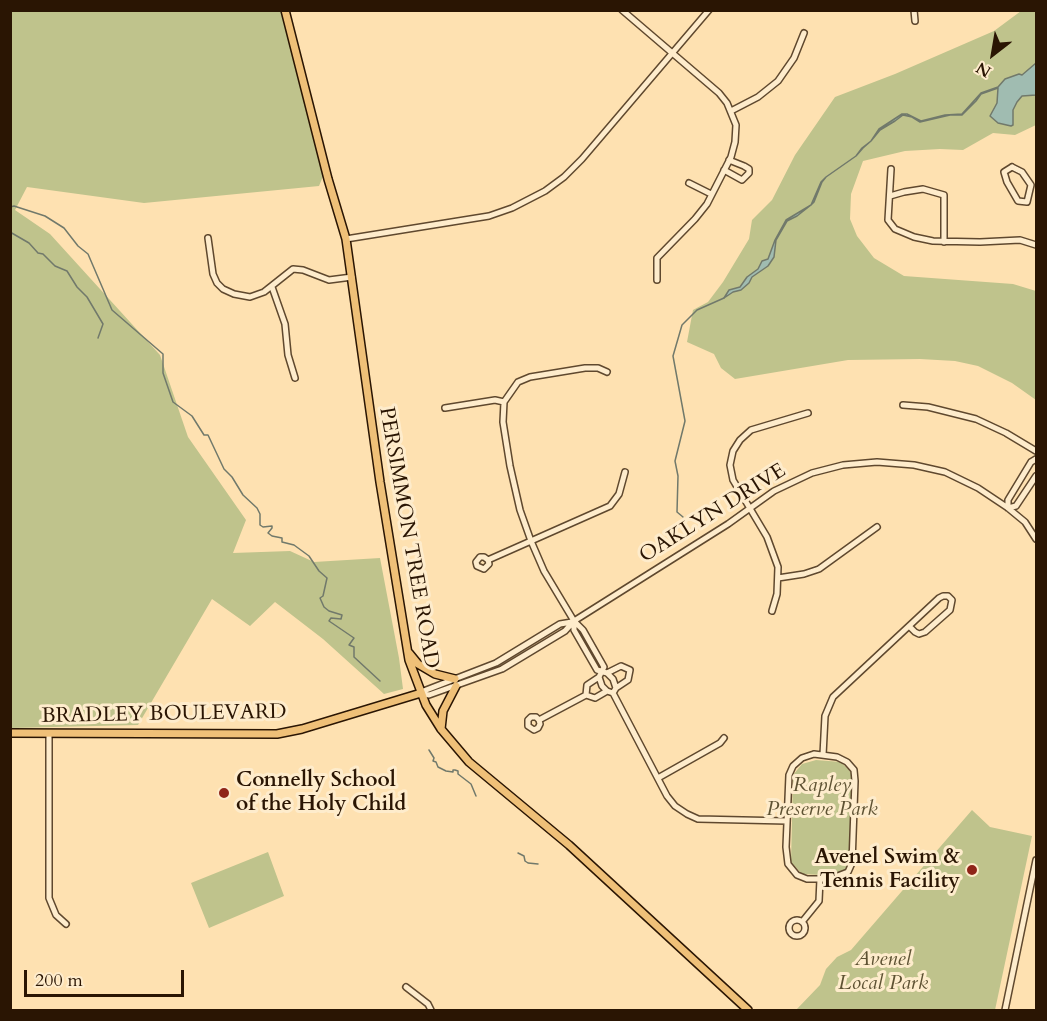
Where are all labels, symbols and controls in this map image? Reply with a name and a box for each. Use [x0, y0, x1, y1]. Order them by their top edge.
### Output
north arrow [963, 24, 1023, 84]
text: N [972, 56, 995, 82]
street label: PERSIMMON TREE ROAD [373, 405, 443, 671]
street label: OAKLYN DRIVE [635, 459, 791, 569]
street label: BRADLEY BOULEVARD [41, 700, 287, 730]
place label: Connelly School of the Holy Child [236, 768, 406, 818]
park label: Rapley Preserve Park [766, 773, 878, 823]
marker: Connelly School of the Holy Child [217, 786, 231, 800]
place label: Avenel Swim & Tennis Facility [815, 845, 960, 895]
marker: Avenel Swim & Tennis Facility [965, 863, 979, 877]
park label: Avenel Local Park [838, 947, 928, 997]
scale bar [27, 958, 188, 996]
text: 200 m [35, 968, 83, 993]

